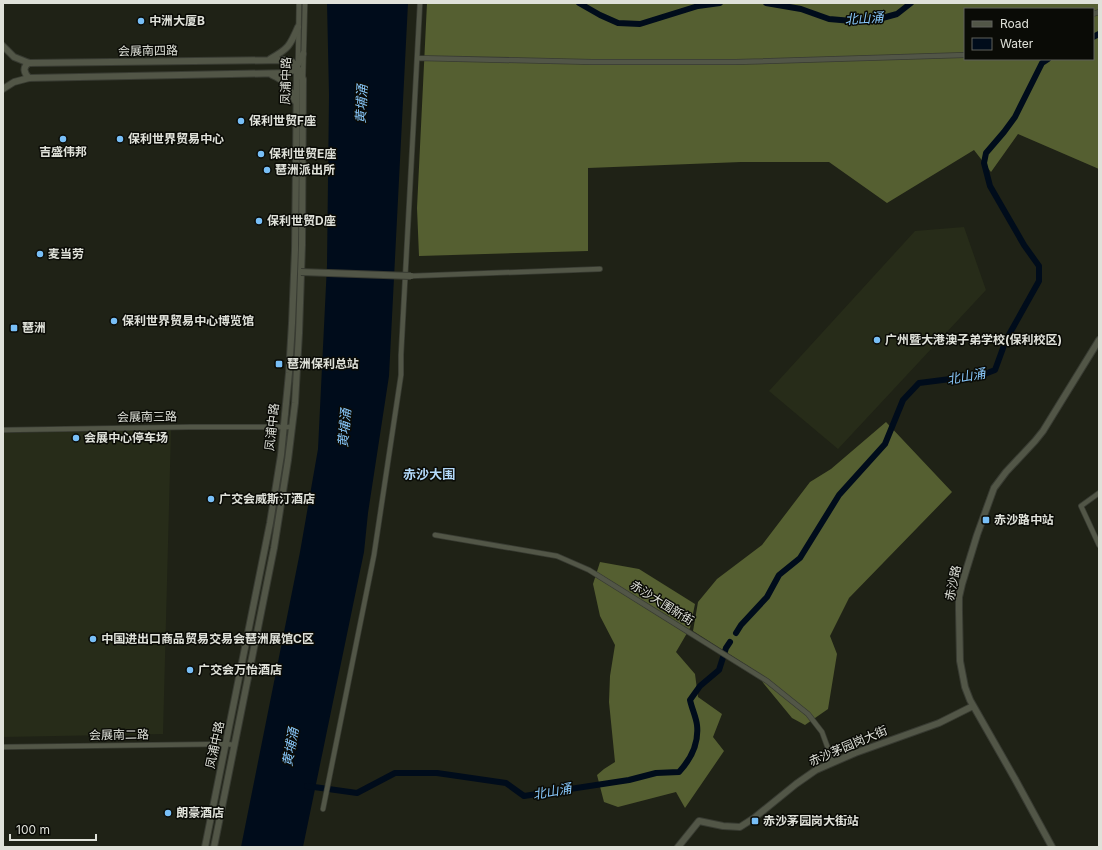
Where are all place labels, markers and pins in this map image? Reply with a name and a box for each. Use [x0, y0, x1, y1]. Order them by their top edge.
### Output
place label: 中洲大厦B [149, 13, 205, 28]
marker: 中洲大厦B [136, 16, 146, 26]
place label: 保利世贸F座 [249, 113, 316, 128]
marker: 保利世贸F座 [236, 116, 246, 126]
place label: 保利世界贸易中心 [128, 131, 224, 146]
marker: 吉盛伟邦 [58, 134, 68, 144]
marker: 保利世界贸易中心 [115, 134, 125, 144]
place label: 吉盛伟邦 [39, 144, 87, 159]
place label: 保利世贸E座 [269, 146, 336, 161]
marker: 保利世贸E座 [256, 149, 266, 159]
place label: 琶洲派出所 [275, 162, 335, 177]
marker: 琶洲派出所 [262, 165, 272, 175]
place label: 保利世贸D座 [267, 213, 336, 228]
marker: 保利世贸D座 [254, 216, 264, 226]
place label: 麦当劳 [48, 246, 84, 261]
marker: 麦当劳 [35, 249, 45, 259]
place label: 保利世界贸易中心博览馆 [122, 313, 254, 328]
marker: 保利世界贸易中心博览馆 [109, 316, 119, 326]
place label: 琶洲 [22, 320, 46, 335]
marker: 琶洲 [9, 323, 19, 333]
place label: 广州暨大港澳子弟学校(保利校区) [885, 332, 1062, 347]
marker: 广州暨大港澳子弟学校(保利校区) [872, 335, 882, 345]
place label: 琶洲保利总站 [287, 356, 359, 371]
marker: 琶洲保利总站 [274, 359, 284, 369]
place label: 会展中心停车场 [84, 430, 168, 445]
marker: 会展中心停车场 [71, 433, 81, 443]
place label: 广交会威斯汀酒店 [219, 491, 315, 506]
marker: 广交会威斯汀酒店 [206, 494, 216, 504]
place label: 赤沙路中站 [994, 512, 1054, 527]
marker: 赤沙路中站 [981, 515, 991, 525]
place label: 中国进出口商品贸易交易会琶洲展馆C区 [101, 631, 314, 646]
marker: 中国进出口商品贸易交易会琶洲展馆C区 [88, 634, 98, 644]
place label: 广交会万怡酒店 [198, 662, 282, 677]
marker: 广交会万怡酒店 [185, 665, 195, 675]
place label: 朗豪酒店 [176, 805, 224, 820]
marker: 朗豪酒店 [163, 808, 173, 818]
place label: 赤沙茅园岗大街站 [763, 813, 859, 828]
marker: 赤沙茅园岗大街站 [750, 816, 760, 826]

